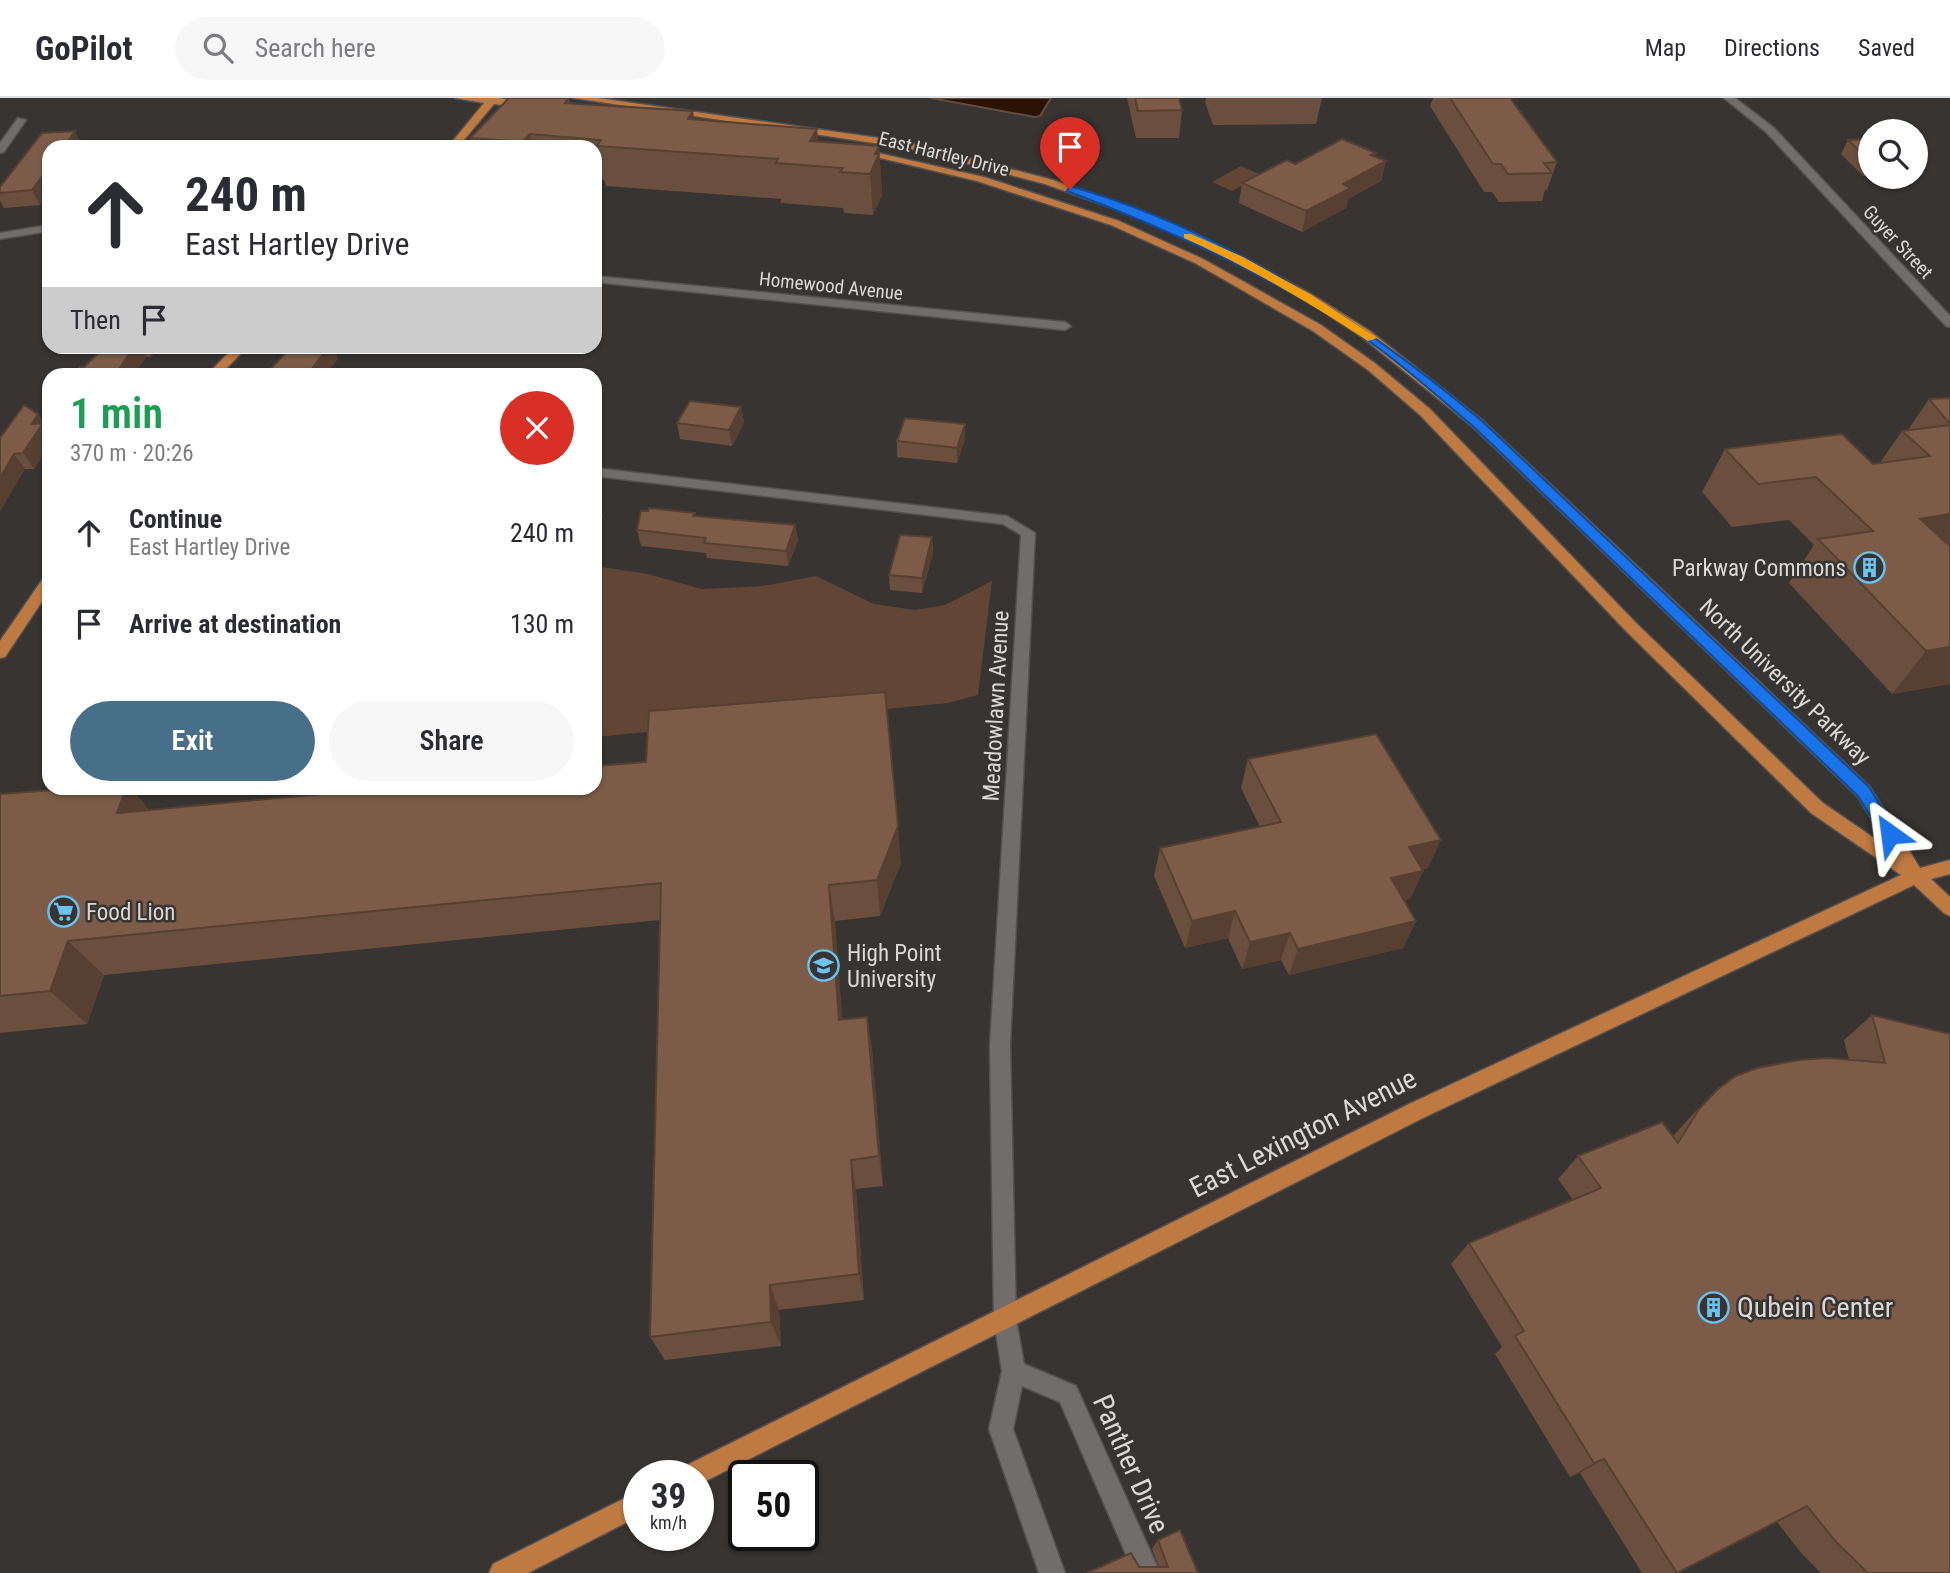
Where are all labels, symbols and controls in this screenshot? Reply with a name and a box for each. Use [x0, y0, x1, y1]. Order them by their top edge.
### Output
search box [175, 17, 665, 80]
text: GoPilot [35, 29, 133, 68]
icon: search [199, 29, 237, 67]
text: Search here [255, 33, 376, 63]
text: Map [1645, 34, 1686, 62]
text: Directions [1724, 34, 1820, 62]
text: Saved [1858, 34, 1915, 62]
pin [1040, 117, 1100, 189]
map controls [1858, 119, 1928, 189]
button: search [1858, 119, 1928, 189]
street label: East Hartley Drive [877, 127, 1012, 181]
icon: arrive [1051, 128, 1089, 166]
text: 240 m [185, 166, 307, 223]
icon: ahead [70, 168, 161, 259]
street label: Guyer Street [1858, 201, 1938, 283]
text: East Hartley Drive [185, 225, 409, 263]
street label: Homewood Avenue [758, 267, 904, 305]
icon: arrive [135, 301, 173, 339]
text: Then [70, 305, 121, 335]
text: 1 min [70, 389, 163, 438]
button: close [500, 391, 574, 465]
text: 370 m · 20:26 [70, 440, 194, 467]
text: Continue [129, 504, 222, 534]
icon: ahead [70, 514, 108, 552]
text: 240 m [510, 518, 574, 548]
text: East Hartley Drive [129, 534, 290, 561]
building icon: Parkway Commons [1852, 551, 1886, 585]
place label: Parkway Commons [1672, 555, 1846, 582]
street label: North University Parkway [1694, 593, 1876, 771]
icon: arrive [70, 605, 108, 643]
text: Arrive at destination [129, 609, 341, 639]
text: 130 m [510, 609, 574, 639]
street label: Meadowlawn Avenue [978, 610, 1014, 802]
button: Exit [70, 701, 315, 781]
button: Share [329, 701, 574, 781]
position arrow [1853, 797, 1927, 871]
supermarket icon: Food Lion [46, 895, 80, 929]
place label: Food Lion [86, 899, 176, 926]
place label: High Point University [847, 940, 942, 993]
school or university icon: High Point University [807, 949, 841, 983]
street label: East Lexington Avenue [1184, 1062, 1422, 1204]
building icon: Qubein Center [1697, 1290, 1731, 1324]
place label: Qubein Center [1737, 1291, 1893, 1324]
street label: Panther Drive [1086, 1390, 1176, 1538]
speed limit sign: 50 [728, 1460, 819, 1551]
text: 39 [651, 1476, 686, 1517]
text: km/h [650, 1512, 687, 1533]

